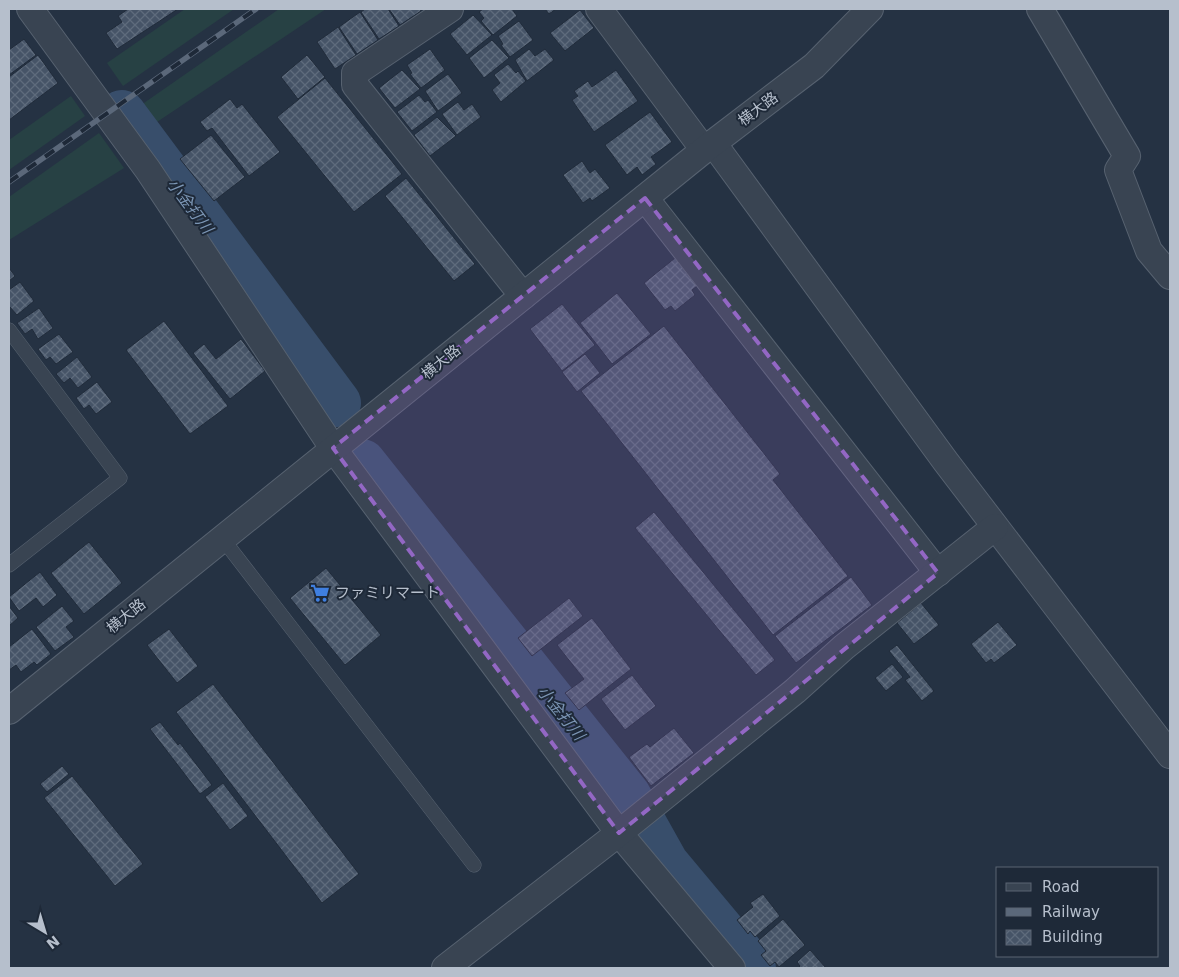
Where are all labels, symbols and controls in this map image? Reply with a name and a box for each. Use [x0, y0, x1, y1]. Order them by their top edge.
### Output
street label: 横大路 [735, 88, 781, 130]
water label: 小金打川 [163, 175, 218, 239]
street label: 横大路 [418, 341, 464, 383]
supermarket icon: ファミリマート [309, 582, 331, 604]
place label: ファミリマート [335, 584, 440, 602]
street label: 横大路 [103, 595, 149, 637]
water label: 小金打川 [533, 682, 590, 745]
legend [996, 867, 1159, 957]
text: Road [1042, 878, 1080, 896]
text: Railway [1042, 903, 1100, 921]
north arrow [20, 907, 70, 957]
text: Building [1042, 928, 1103, 946]
text: N [43, 932, 63, 952]

